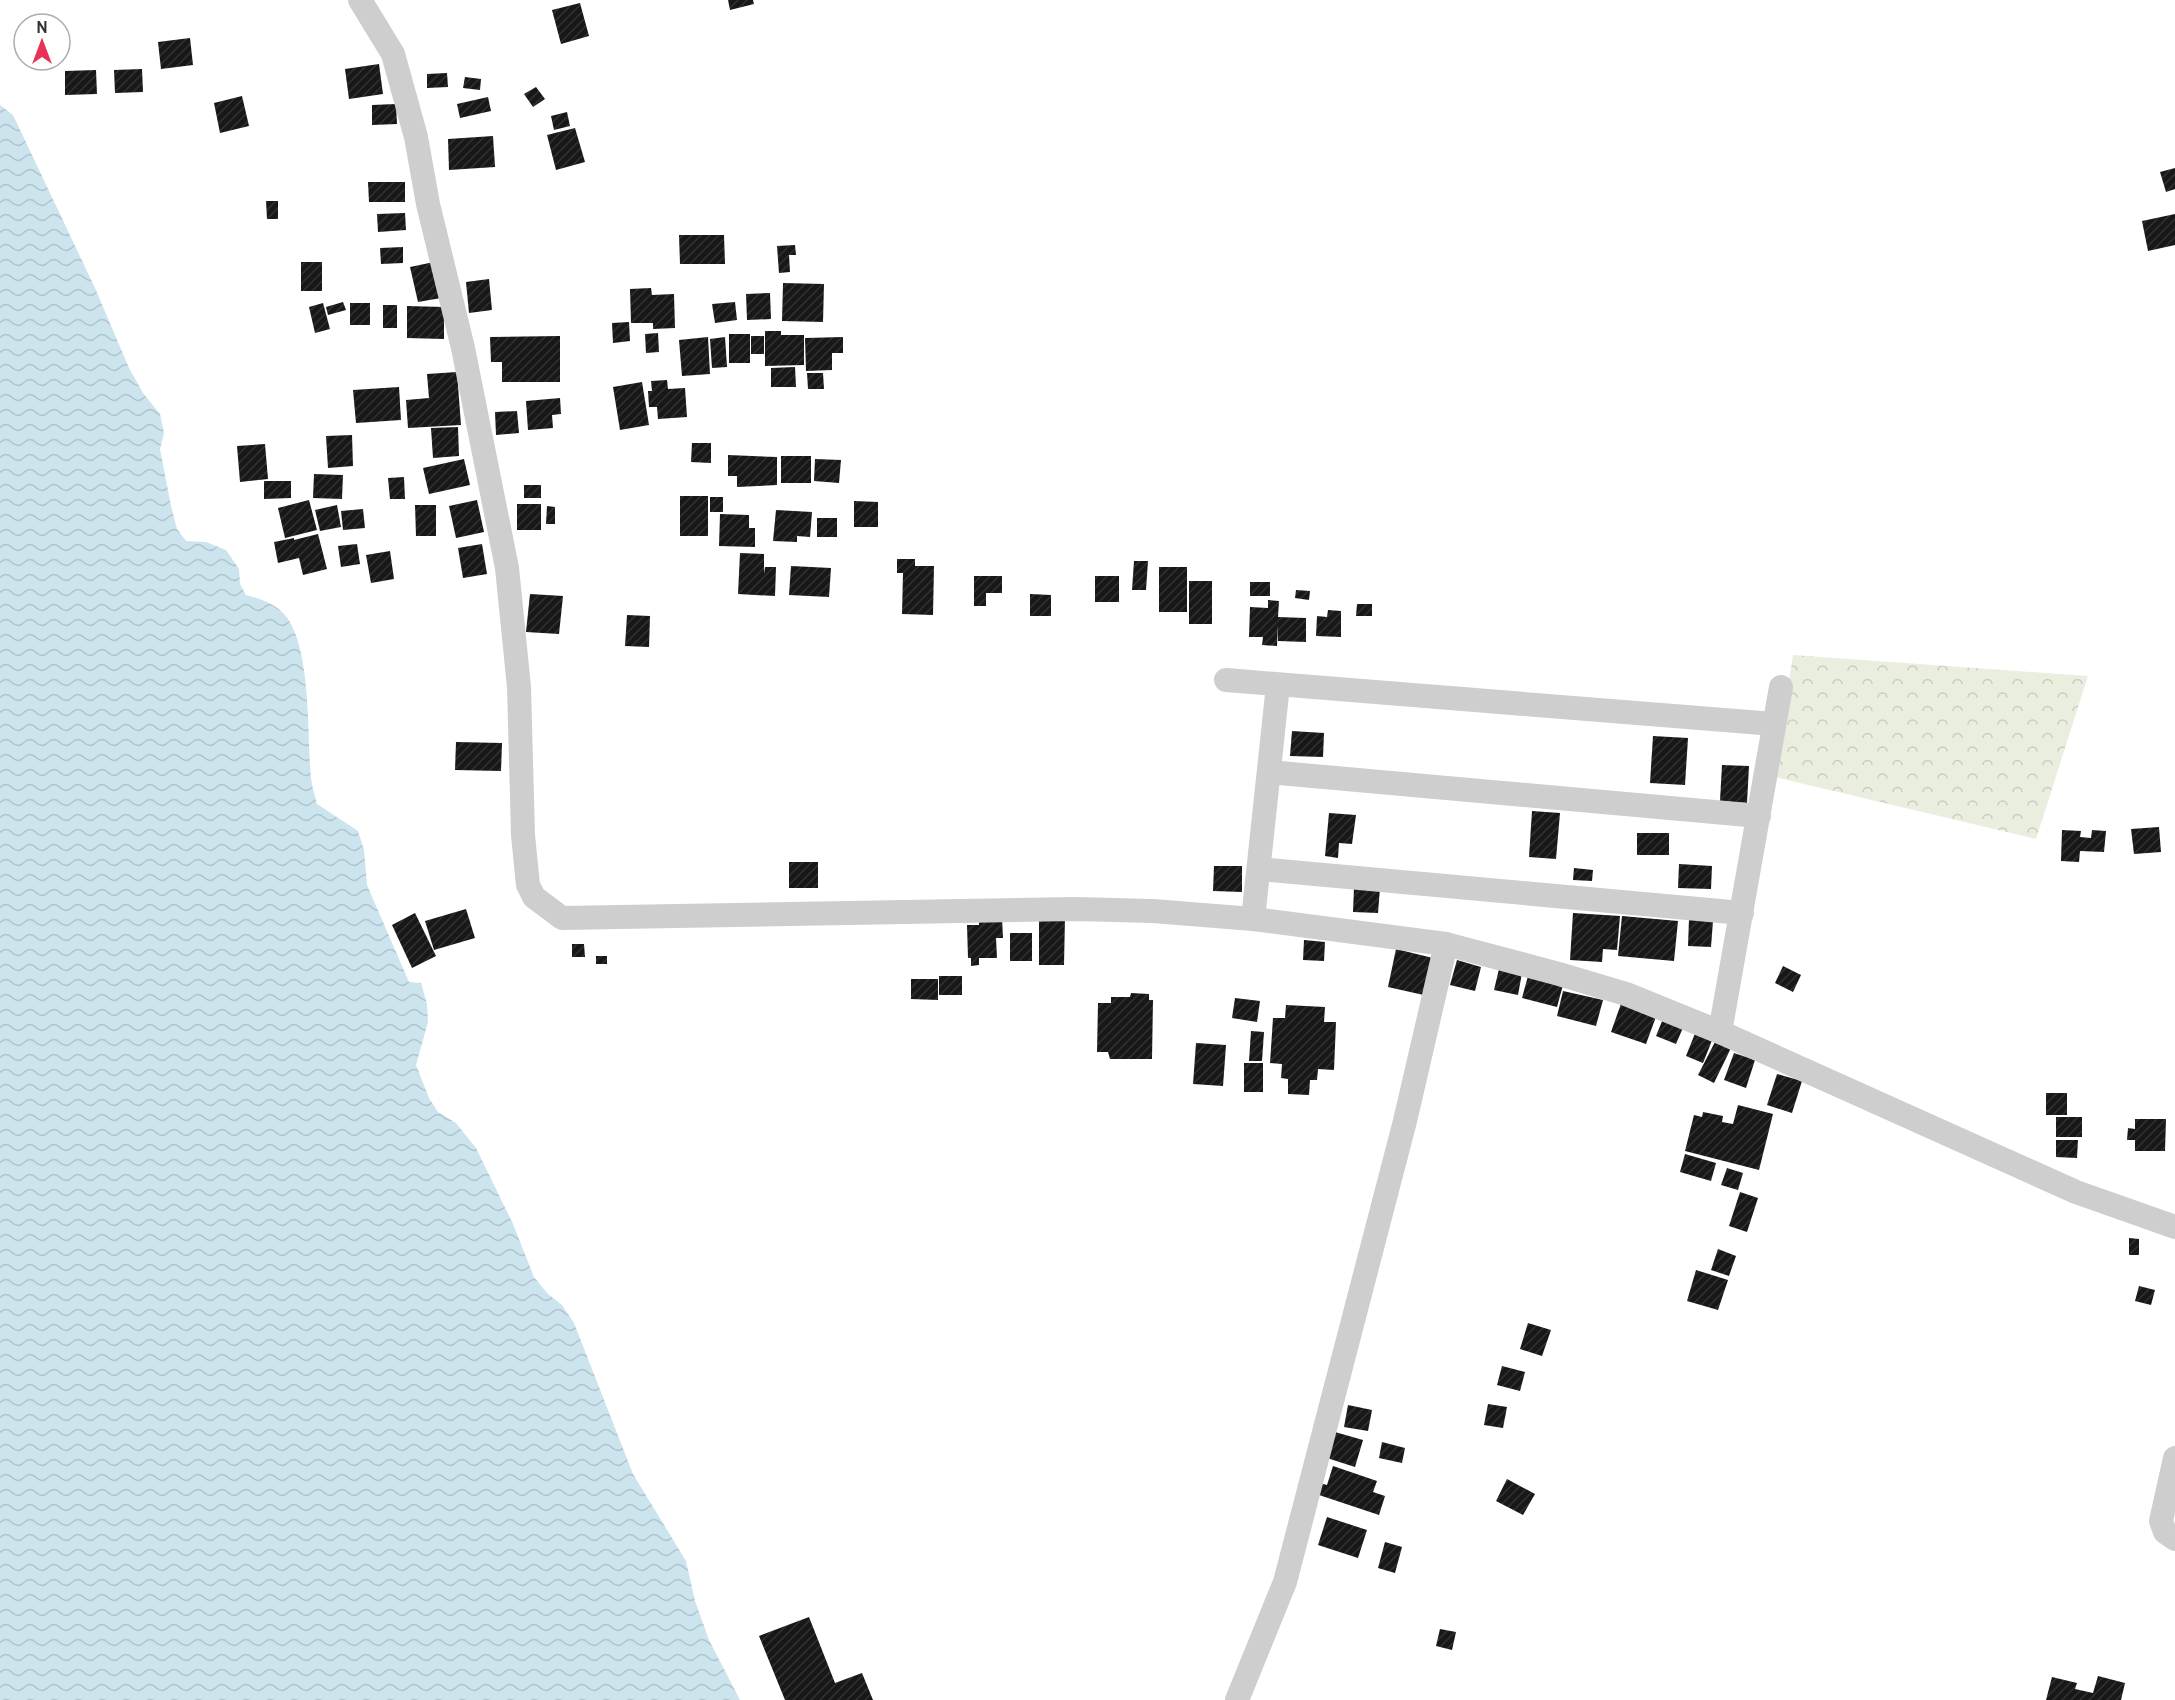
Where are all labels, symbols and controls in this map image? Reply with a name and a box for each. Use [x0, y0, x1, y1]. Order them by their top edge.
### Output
north arrow [12, 12, 72, 72]
text: N [36, 19, 48, 39]

